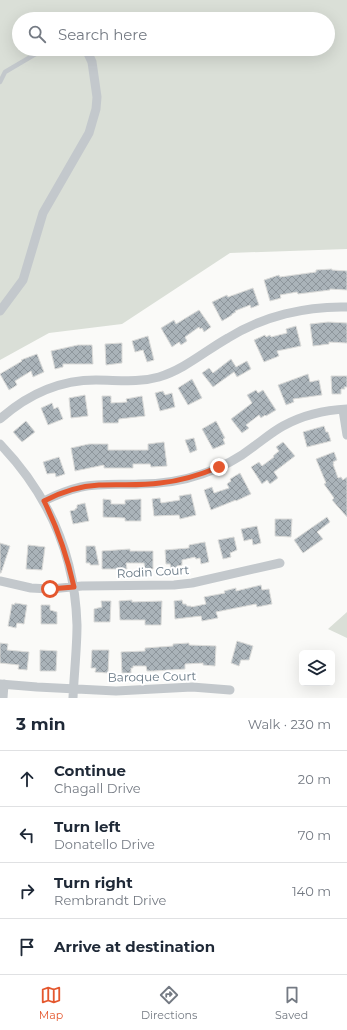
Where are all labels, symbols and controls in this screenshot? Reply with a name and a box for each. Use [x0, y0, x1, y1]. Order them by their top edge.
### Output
search box [12, 12, 335, 56]
icon: search [26, 23, 48, 45]
text: Search here [58, 25, 147, 44]
route end [210, 458, 228, 476]
street label: Rodin Court [116, 562, 190, 581]
route start [41, 580, 59, 598]
map controls [299, 650, 335, 686]
button: layers [299, 650, 335, 686]
street label: Baroque Court [108, 668, 197, 685]
text: 3 min [16, 714, 66, 734]
text: Walk · 230 m [248, 716, 331, 732]
text: Continue [54, 761, 126, 780]
icon: ahead [16, 768, 38, 790]
text: 20 m [298, 771, 331, 787]
text: Chagall Drive [54, 780, 141, 796]
text: Turn left [54, 817, 121, 836]
icon: left [16, 824, 38, 846]
text: 70 m [298, 827, 331, 843]
text: Donatello Drive [54, 836, 155, 852]
text: Turn right [54, 873, 133, 892]
icon: right [16, 880, 38, 902]
text: 140 m [292, 883, 331, 899]
text: Rembrandt Drive [54, 892, 166, 908]
icon: arrive [16, 936, 38, 958]
text: Arrive at destination [54, 937, 215, 956]
tab: Map [39, 984, 63, 1022]
tab: Directions [141, 984, 197, 1022]
tab: Saved [275, 984, 308, 1022]

